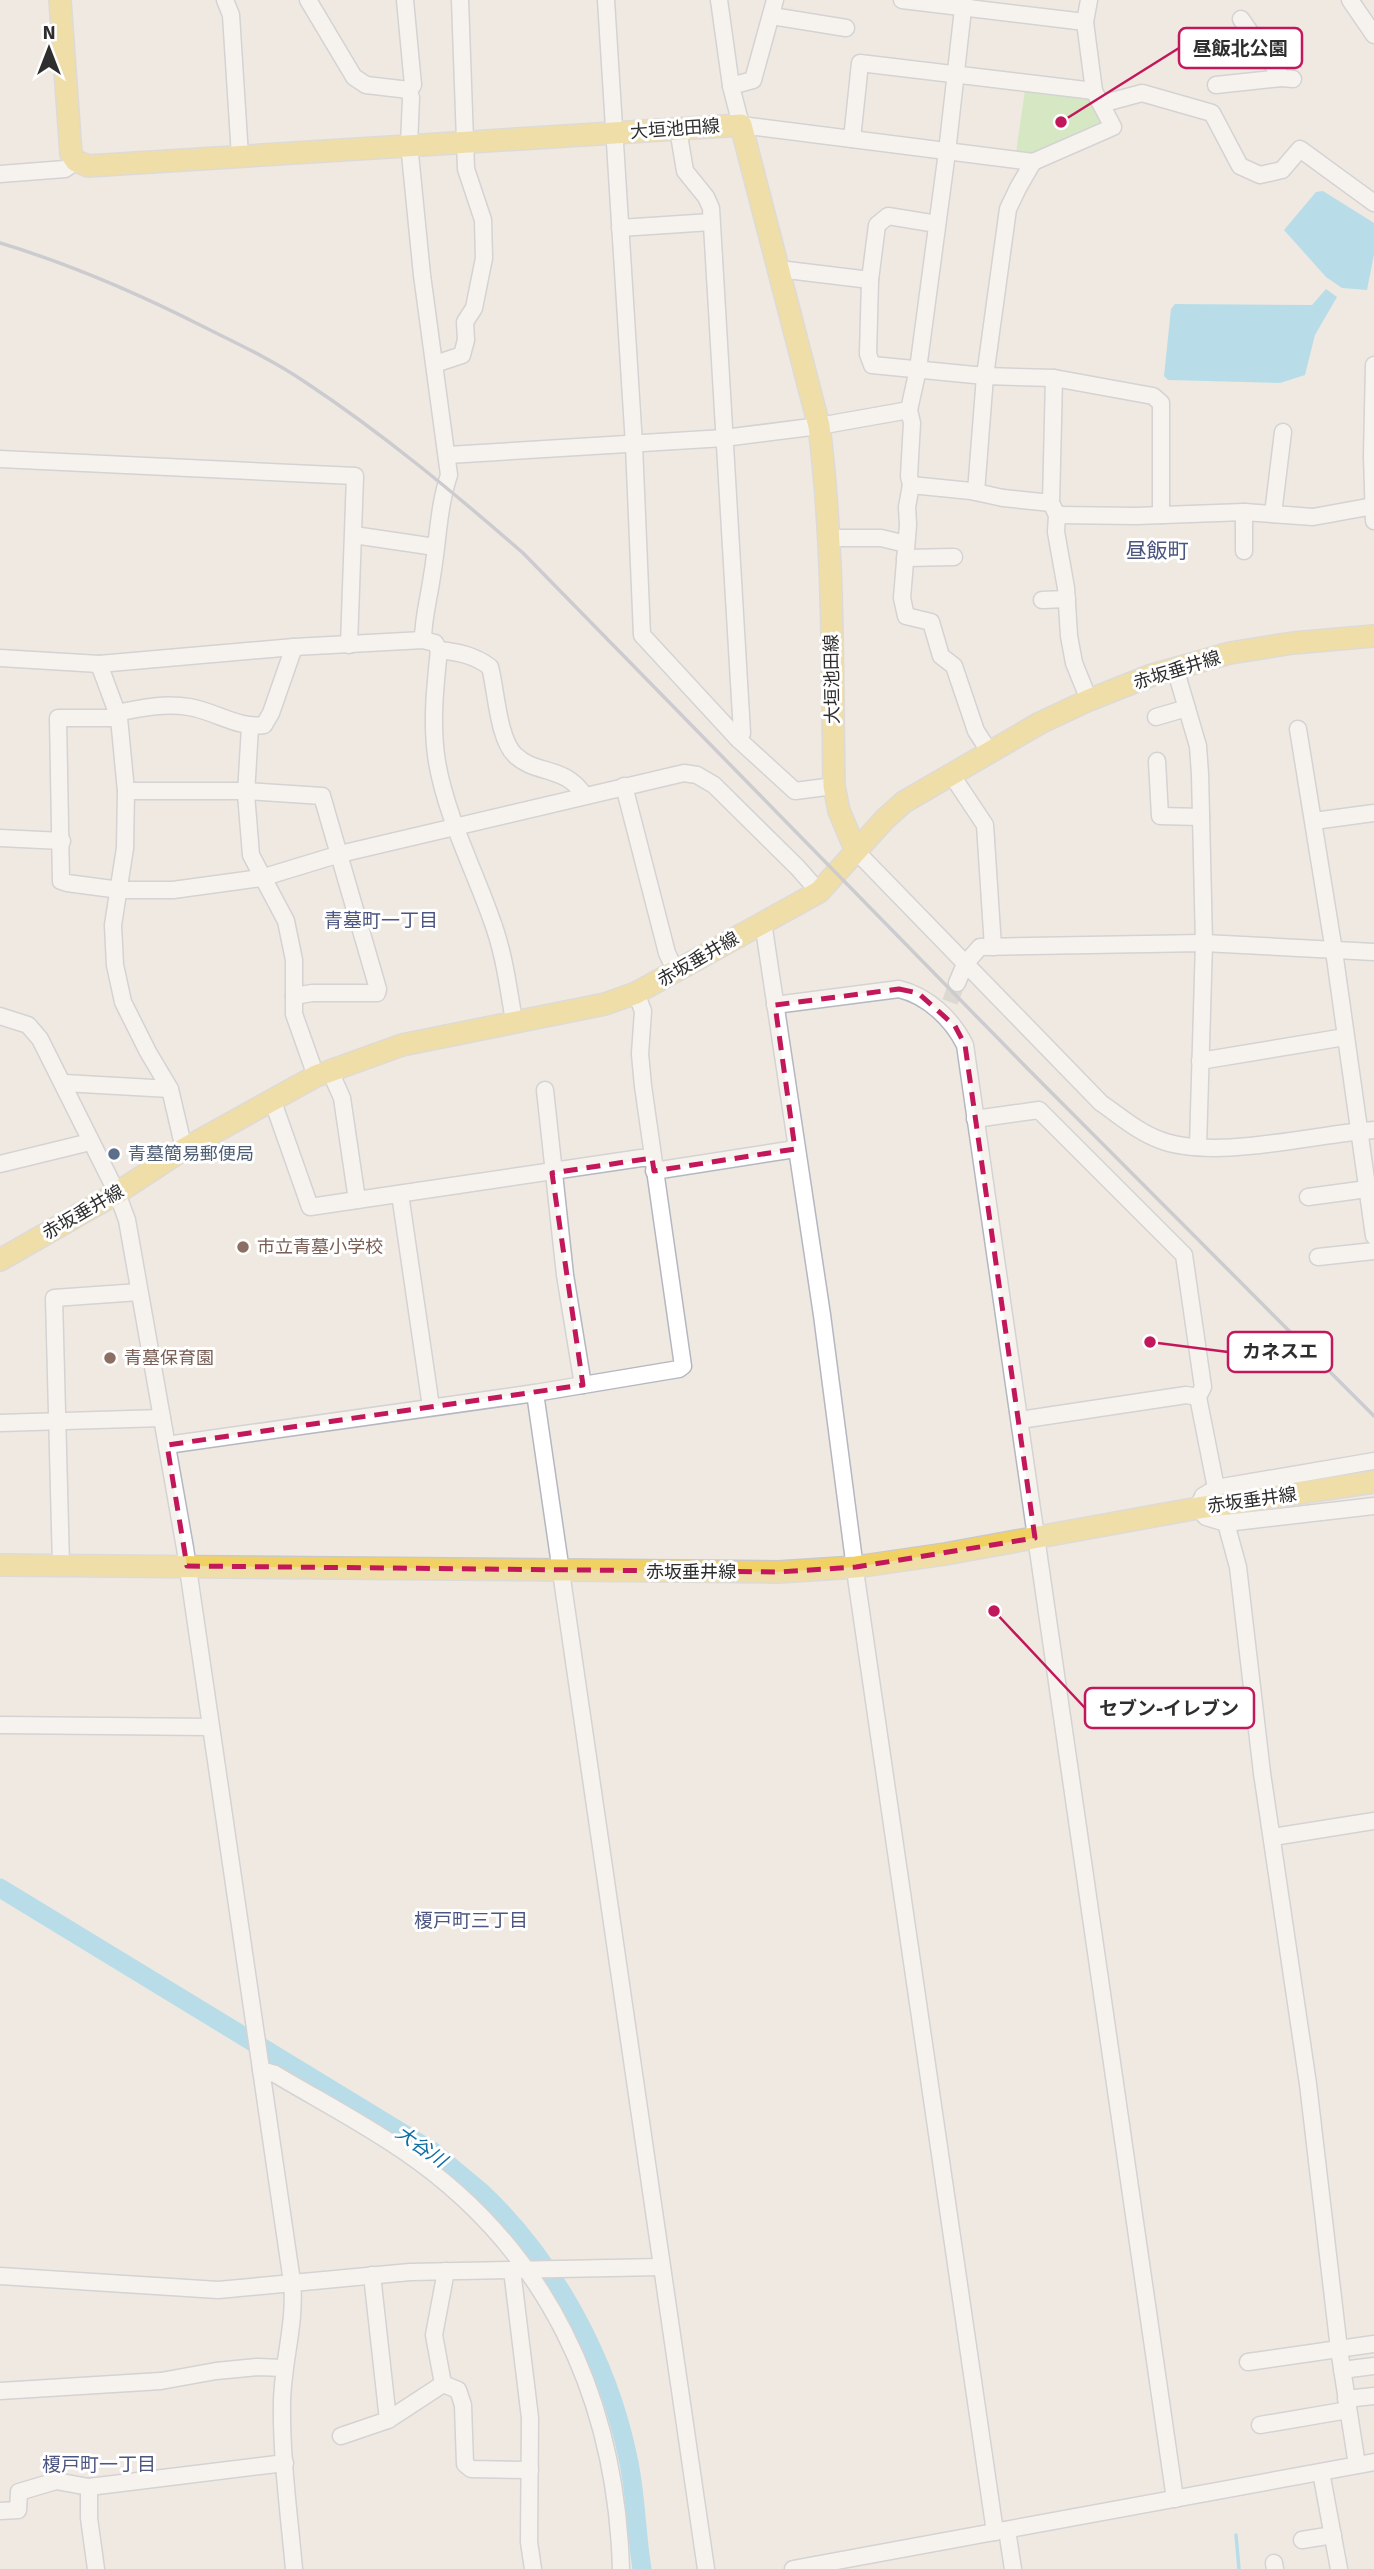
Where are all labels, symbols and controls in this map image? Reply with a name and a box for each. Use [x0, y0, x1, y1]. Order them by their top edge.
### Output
north arrow [14, 14, 84, 84]
text: N [42, 21, 56, 45]
callout: 昼飯北公園 [1179, 28, 1302, 68]
text: 昼飯北公園 [1192, 37, 1288, 61]
street label: 大垣池田線 [629, 115, 721, 143]
district label: 昼飯町 [1126, 538, 1189, 564]
street label: 大垣池田線 [820, 634, 844, 724]
street label: 赤坂垂井線 [1131, 646, 1223, 694]
district label: 青墓町一丁目 [324, 909, 438, 933]
street label: 赤坂垂井線 [654, 927, 742, 991]
place label: 青墓簡易郵便局 [128, 1143, 254, 1165]
marker: 青墓簡易郵便局 [106, 1146, 122, 1162]
street label: 赤坂垂井線 [39, 1180, 127, 1244]
place label: 市立青墓小学校 [257, 1236, 383, 1258]
marker: 市立青墓小学校 [235, 1239, 251, 1255]
callout: カネスエ [1228, 1332, 1332, 1372]
text: カネスエ [1242, 1340, 1318, 1364]
place label: 青墓保育園 [124, 1347, 214, 1369]
marker: 青墓保育園 [102, 1350, 118, 1366]
street label: 赤坂垂井線 [1206, 1483, 1298, 1517]
street label: 赤坂垂井線 [646, 1561, 736, 1583]
callout: セブン-イレブン [1085, 1688, 1254, 1728]
text: セブン-イレブン [1099, 1697, 1239, 1721]
district label: 榎戸町三丁目 [414, 1909, 528, 1933]
water label: 大谷川 [391, 2121, 453, 2174]
district label: 榎戸町一丁目 [42, 2453, 156, 2477]

